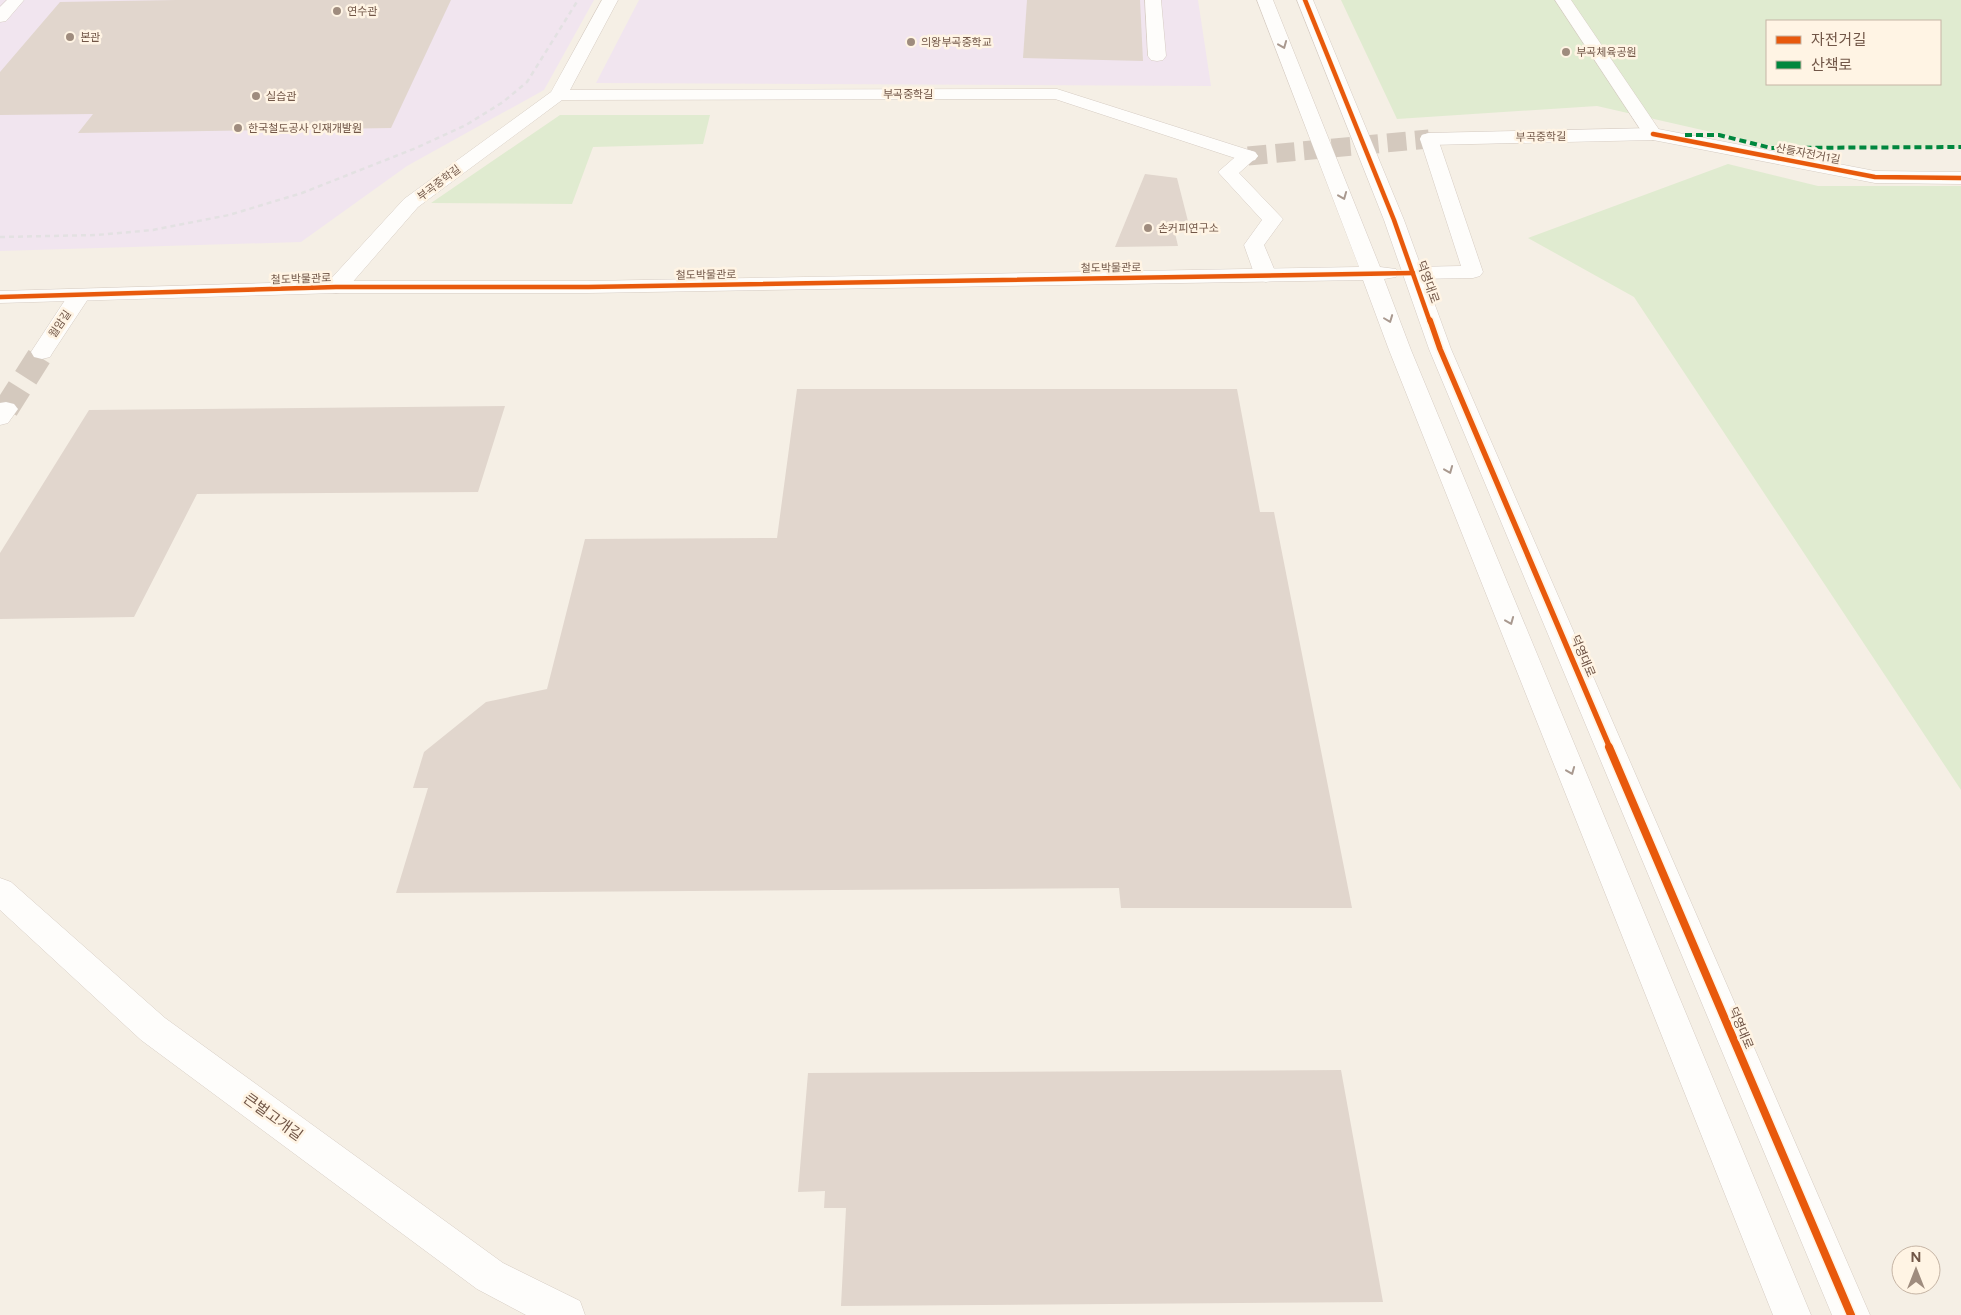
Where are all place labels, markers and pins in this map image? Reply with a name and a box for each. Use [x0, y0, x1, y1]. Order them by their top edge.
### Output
marker: 연수관 [331, 5, 343, 17]
place label: 연수관 [347, 5, 377, 18]
marker: 본관 [64, 31, 76, 43]
place label: 본관 [80, 31, 100, 44]
marker: 의왕부곡중학교 [905, 36, 917, 48]
place label: 의왕부곡중학교 [921, 36, 992, 49]
marker: 부곡체육공원 [1560, 46, 1572, 58]
place label: 부곡체육공원 [1576, 46, 1637, 59]
marker: 실습관 [250, 90, 262, 102]
place label: 실습관 [266, 90, 296, 103]
marker: 한국철도공사 인재개발원 [232, 122, 244, 134]
place label: 한국철도공사 인재개발원 [248, 122, 362, 135]
marker: 손커피연구소 [1142, 222, 1154, 234]
place label: 손커피연구소 [1158, 222, 1219, 235]

